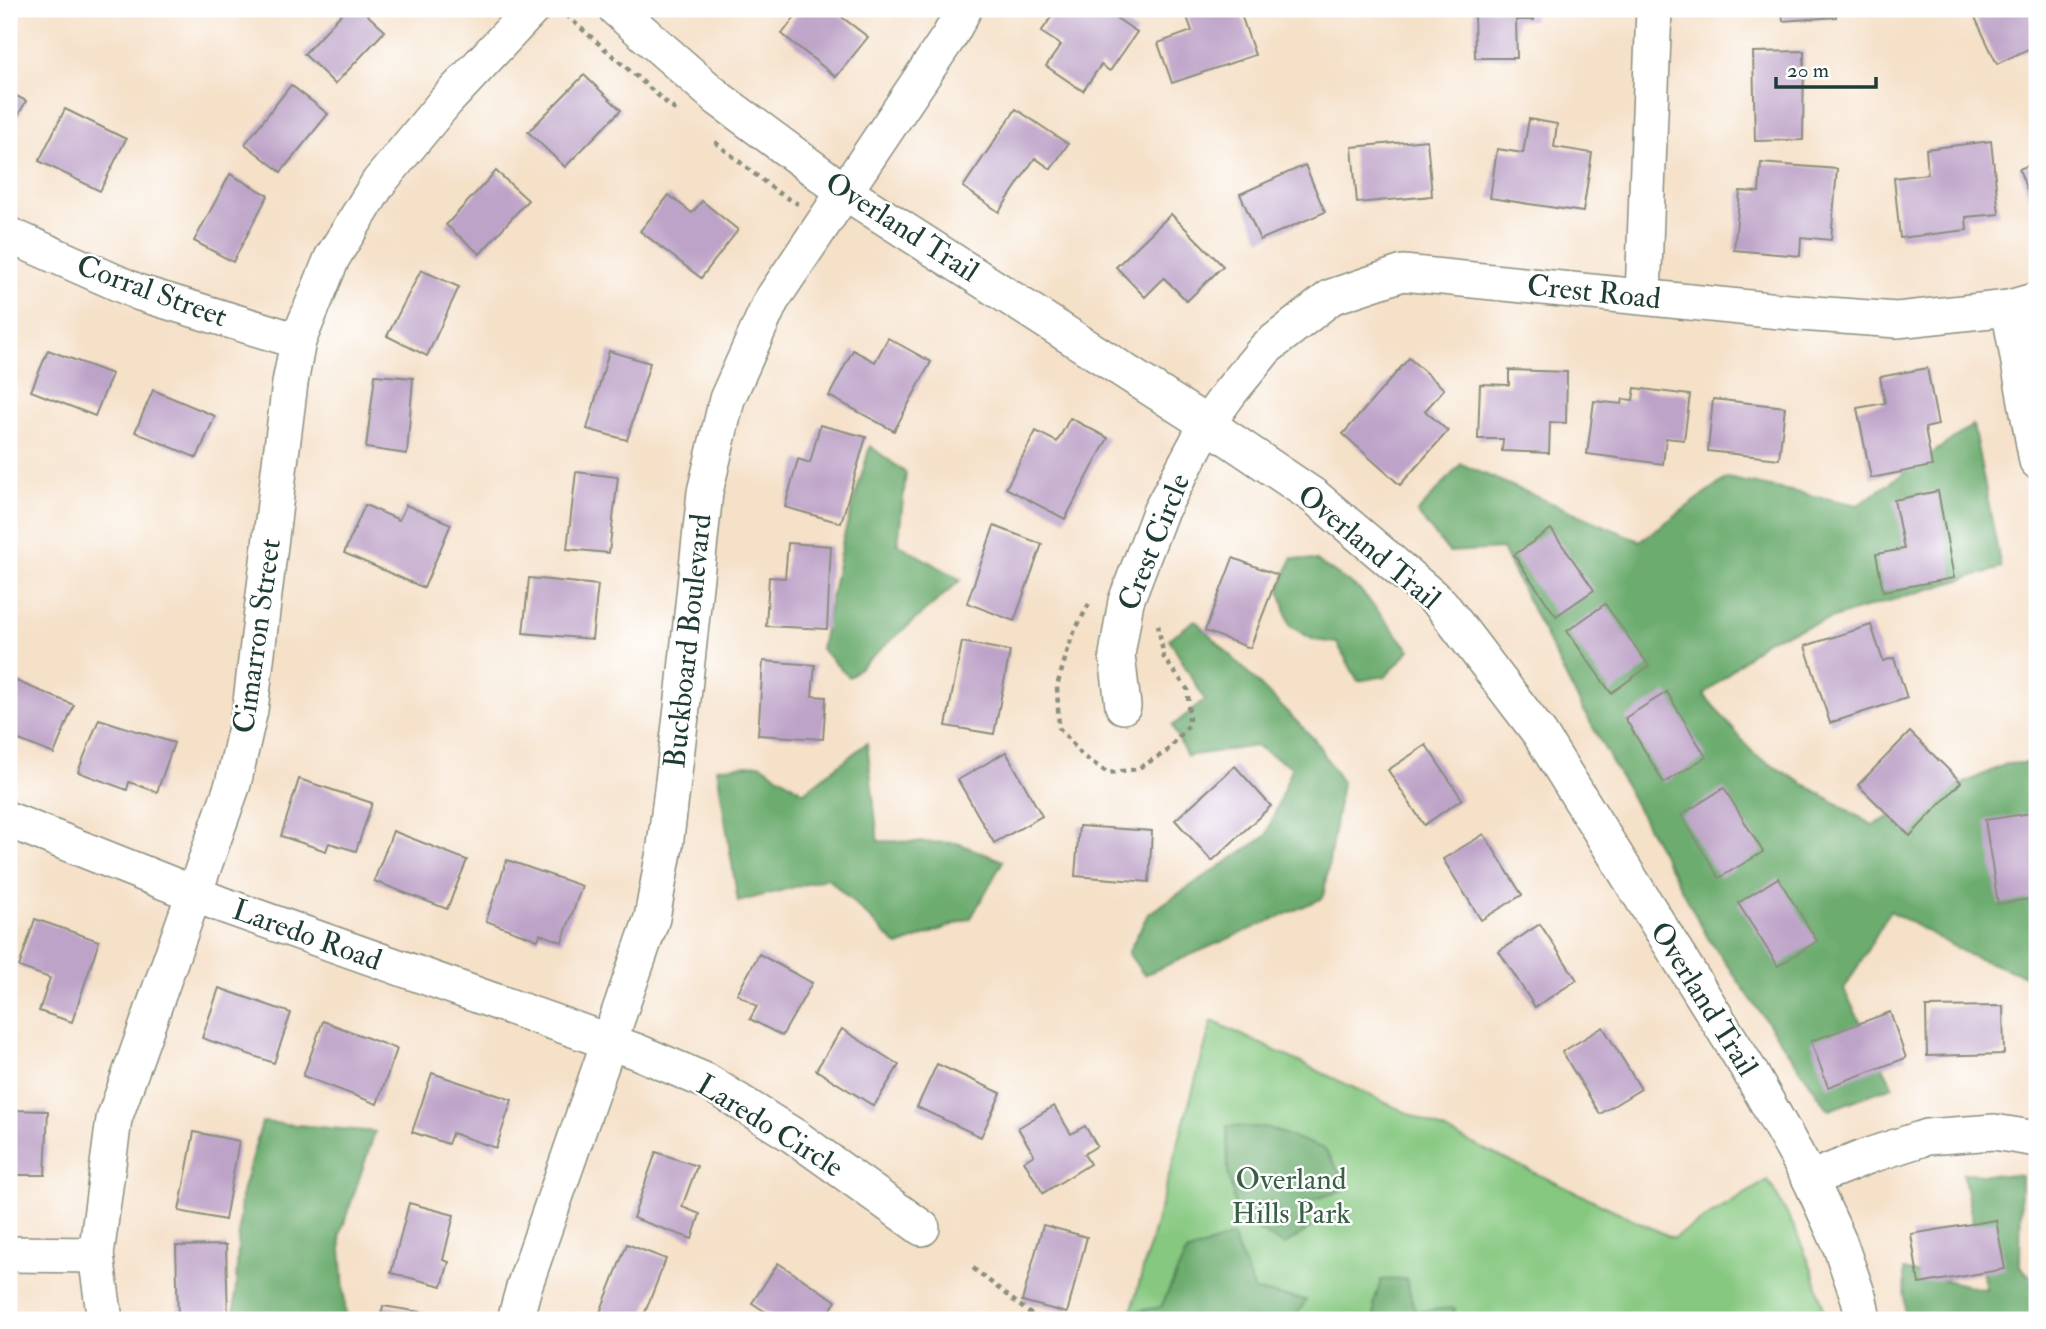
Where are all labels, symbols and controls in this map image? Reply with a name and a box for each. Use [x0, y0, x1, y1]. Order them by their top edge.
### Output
scale bar [1776, 46, 1876, 90]
text: 20 m [1787, 57, 1829, 84]
street label: Overland Trail [818, 164, 986, 290]
street label: Corral Street [72, 247, 233, 335]
street label: Crest Road [1525, 267, 1663, 317]
street label: Crest Circle [1110, 468, 1198, 616]
street label: Overland Trail [1290, 476, 1448, 618]
street label: Buckboard Boulevard [656, 512, 720, 770]
street label: Cimarron Street [225, 536, 289, 736]
street label: Laredo Road [227, 891, 387, 979]
street label: Overland Trail [1642, 915, 1766, 1083]
street label: Laredo Circle [690, 1066, 850, 1186]
park label: Overland Hills Park [1231, 1161, 1351, 1232]

